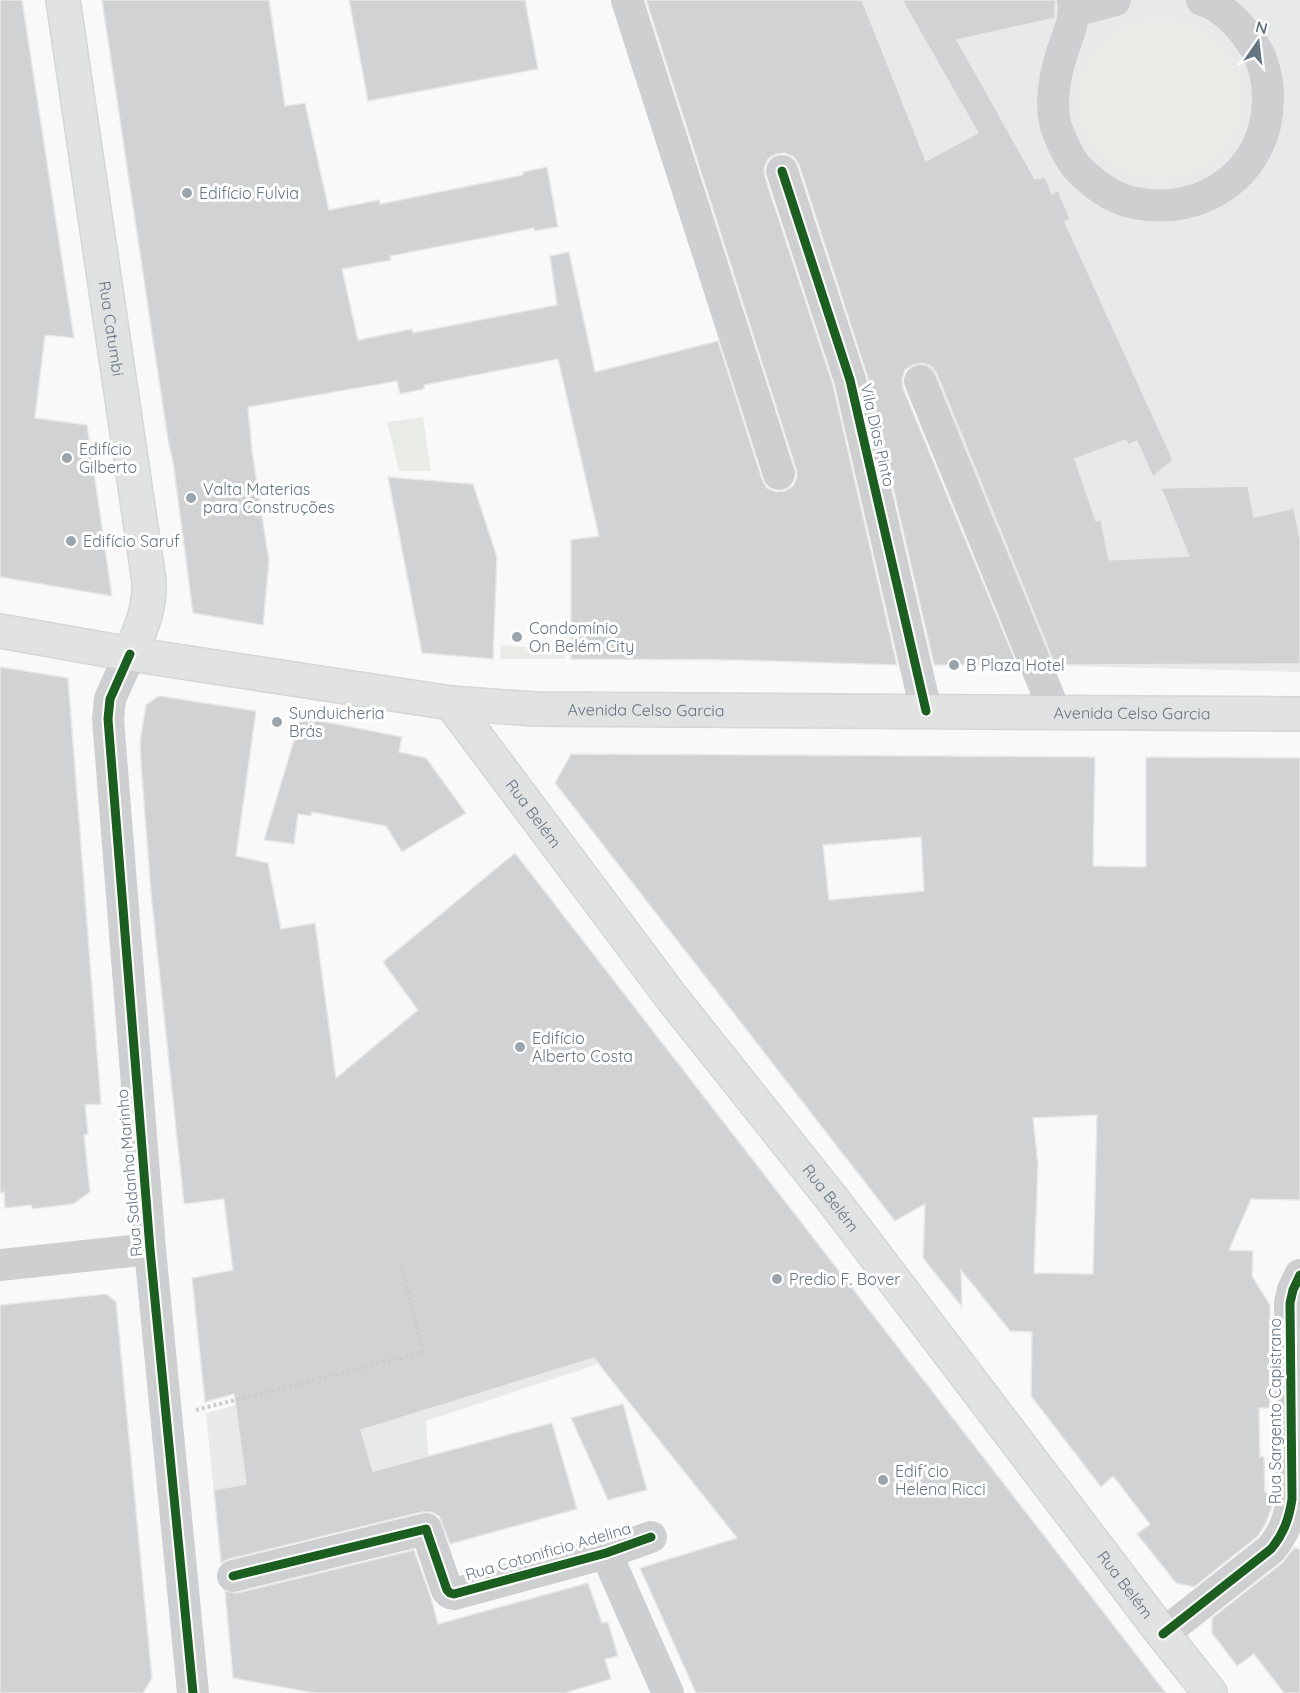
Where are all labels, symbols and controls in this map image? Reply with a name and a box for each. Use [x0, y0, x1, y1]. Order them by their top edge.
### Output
north arrow [1228, 12, 1288, 72]
text: N [1254, 16, 1270, 39]
place label: Edifício Fulvia [199, 183, 299, 203]
marker: Edifício Fulvia [180, 186, 194, 200]
street label: Rua Catumbi [95, 279, 129, 377]
street label: Vila Dias Pinto [856, 381, 900, 489]
place label: Edifício Gilberto [79, 439, 137, 477]
marker: Edifício Gilberto [60, 451, 74, 465]
place label: Valta Materias para Construções [203, 479, 334, 517]
marker: Valta Materias para Construções [184, 491, 198, 505]
place label: Edifício Saruf [83, 531, 180, 551]
marker: Edifício Saruf [64, 534, 78, 548]
place label: Condomínio On Belém City [529, 618, 634, 656]
marker: Condomínio On Belém City [510, 630, 524, 644]
place label: B Plaza Hotel [966, 655, 1065, 675]
marker: B Plaza Hotel [947, 658, 961, 672]
street label: Avenida Celso Garcia [568, 699, 725, 720]
street label: Avenida Celso Garcia [1054, 702, 1211, 723]
place label: Sunduicheria Brás [289, 703, 385, 741]
marker: Sunduicheria Brás [270, 715, 284, 729]
street label: Rua Belém [502, 775, 566, 852]
place label: Edifício Alberto Costa [532, 1028, 633, 1066]
marker: Edifício Alberto Costa [513, 1040, 527, 1054]
street label: Rua Saldanha Marinho [112, 1088, 146, 1258]
street label: Rua Belém [798, 1160, 864, 1236]
place label: Predio F. Bover [789, 1269, 900, 1289]
marker: Predio F. Bover [770, 1272, 784, 1286]
street label: Rua Sargento Capistrano [1265, 1318, 1285, 1504]
place label: Edif´cio Helena Ricci [895, 1461, 986, 1499]
marker: Edif´cio Helena Ricci [876, 1473, 890, 1487]
street label: Rua Cotonificio Adelina [463, 1518, 633, 1584]
street label: Rua Belém [1093, 1547, 1158, 1623]

